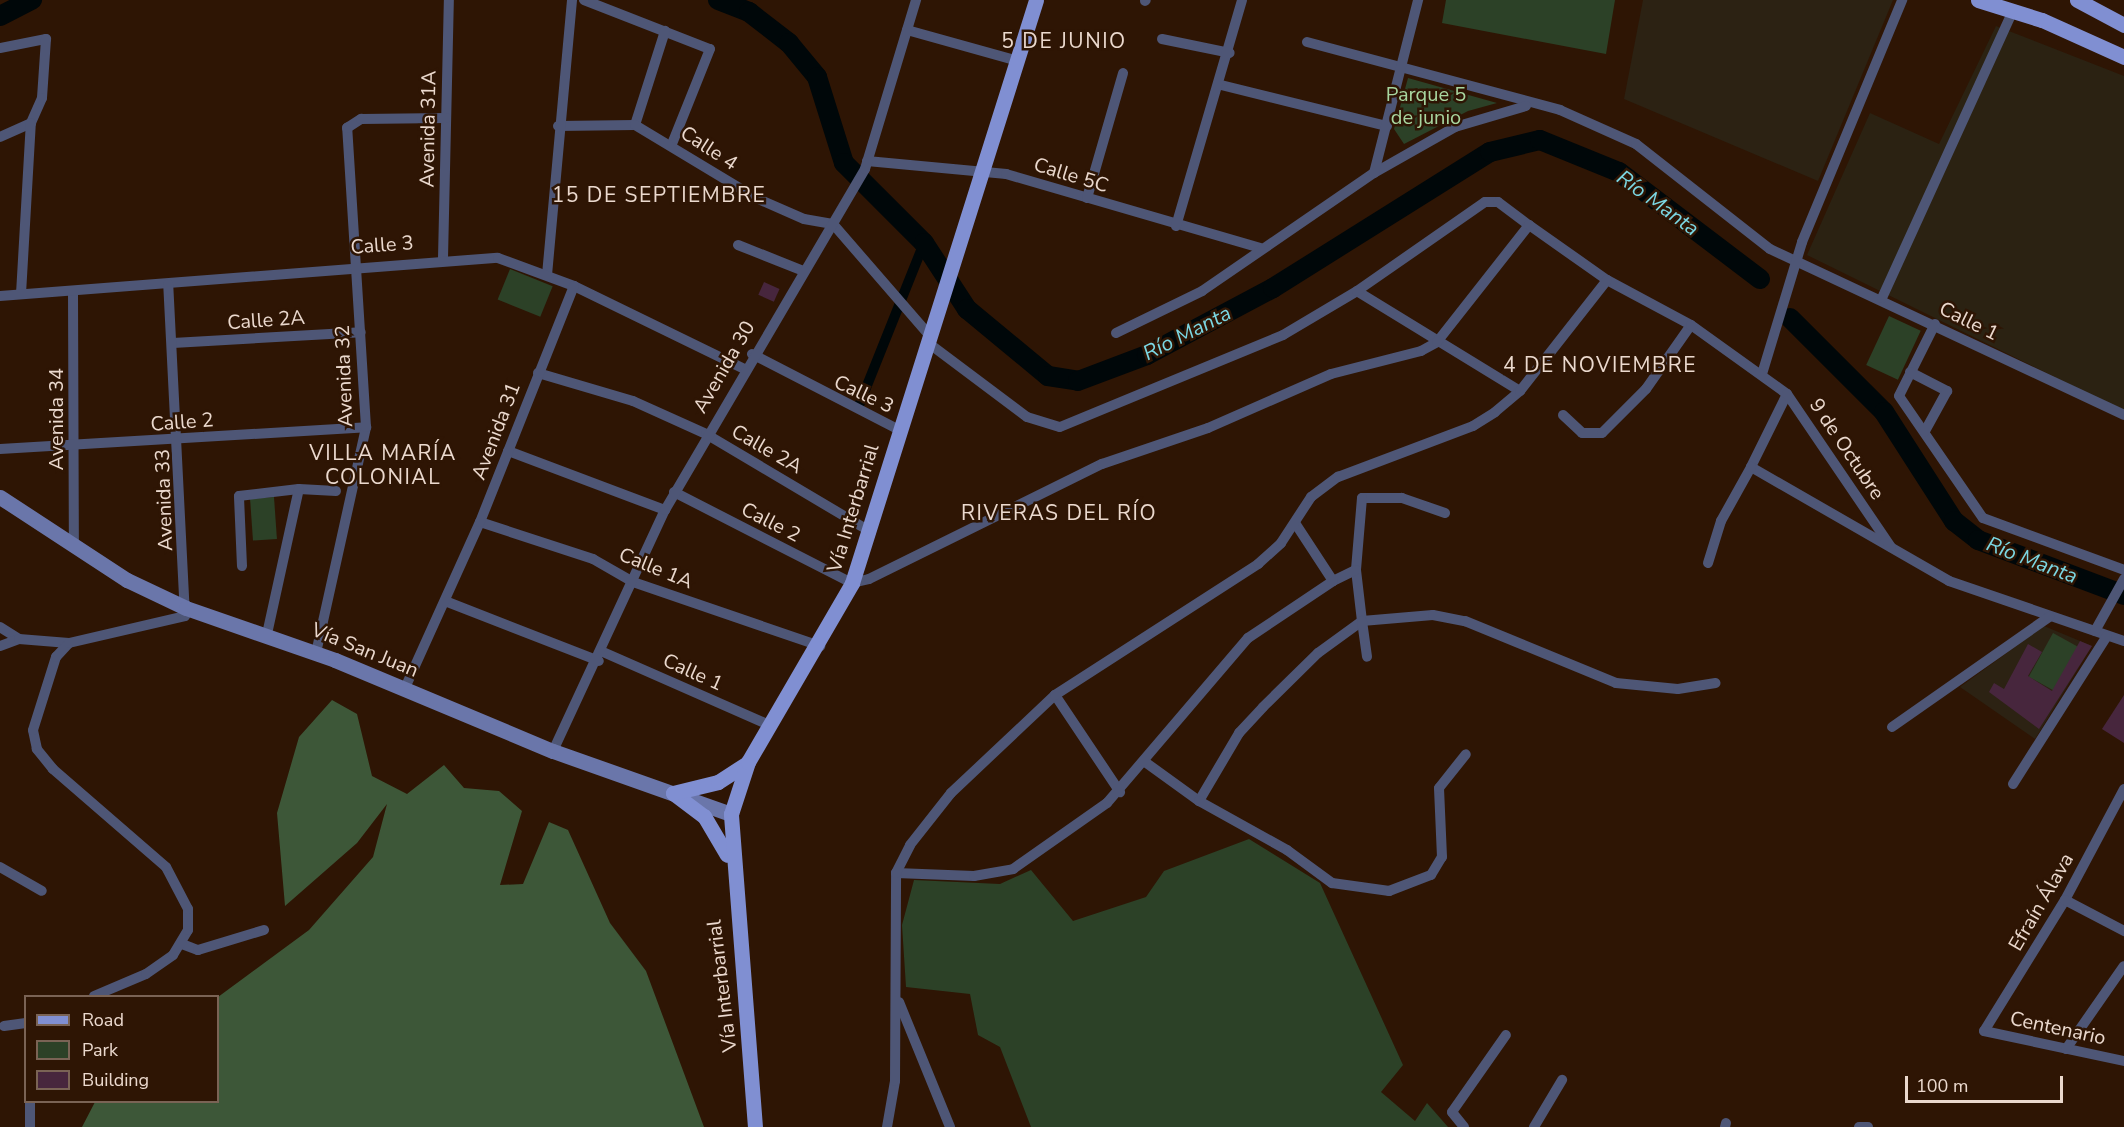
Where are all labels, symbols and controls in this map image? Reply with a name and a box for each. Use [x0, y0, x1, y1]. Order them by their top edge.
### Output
district label: 5 DE JUNIO [1001, 28, 1127, 54]
street label: Avenida 31A [415, 70, 441, 188]
park label: Parque 5 de junio [1386, 83, 1466, 130]
street label: Calle 4 [676, 121, 742, 175]
street label: Calle 5C [1031, 152, 1111, 198]
water label: Río Manta [1612, 165, 1704, 241]
district label: 15 DE SEPTIEMBRE [552, 182, 766, 208]
street label: Calle 3 [350, 231, 414, 259]
street label: Calle 1 [1935, 296, 2003, 346]
water label: Río Manta [1139, 300, 1235, 366]
street label: Calle 2A [226, 305, 306, 335]
street label: Avenida 30 [688, 317, 760, 417]
street label: Avenida 32 [330, 324, 358, 428]
district label: 4 DE NOVIEMBRE [1503, 352, 1697, 378]
street label: Avenida 34 [44, 368, 68, 470]
street label: Calle 3 [830, 370, 898, 418]
street label: Avenida 31 [466, 379, 526, 483]
street label: 9 de Octubre [1804, 394, 1890, 504]
street label: Calle 2 [150, 408, 214, 436]
street label: Calle 2A [727, 419, 807, 479]
district label: VILLA MARÍA COLONIAL [309, 440, 457, 490]
street label: Vía Interbarrial [822, 441, 884, 575]
street label: Avenida 33 [150, 448, 178, 552]
street label: Calle 2 [737, 497, 805, 547]
district label: RIVERAS DEL RÍO [961, 500, 1157, 526]
water label: Río Manta [1983, 531, 2081, 589]
street label: Calle 1A [615, 542, 697, 594]
street label: Vía San Juan [308, 618, 422, 682]
street label: Calle 1 [659, 648, 727, 696]
street label: Efraín Álava [2003, 849, 2079, 955]
street label: Vía Interbarrial [702, 918, 742, 1054]
legend [24, 995, 219, 1103]
street label: Centenario [2008, 1006, 2108, 1050]
text: Road [82, 1008, 124, 1032]
text: Park [82, 1038, 118, 1062]
scale bar [1908, 1064, 2066, 1102]
text: Building [82, 1068, 149, 1092]
text: 100 m [1916, 1074, 1968, 1098]

